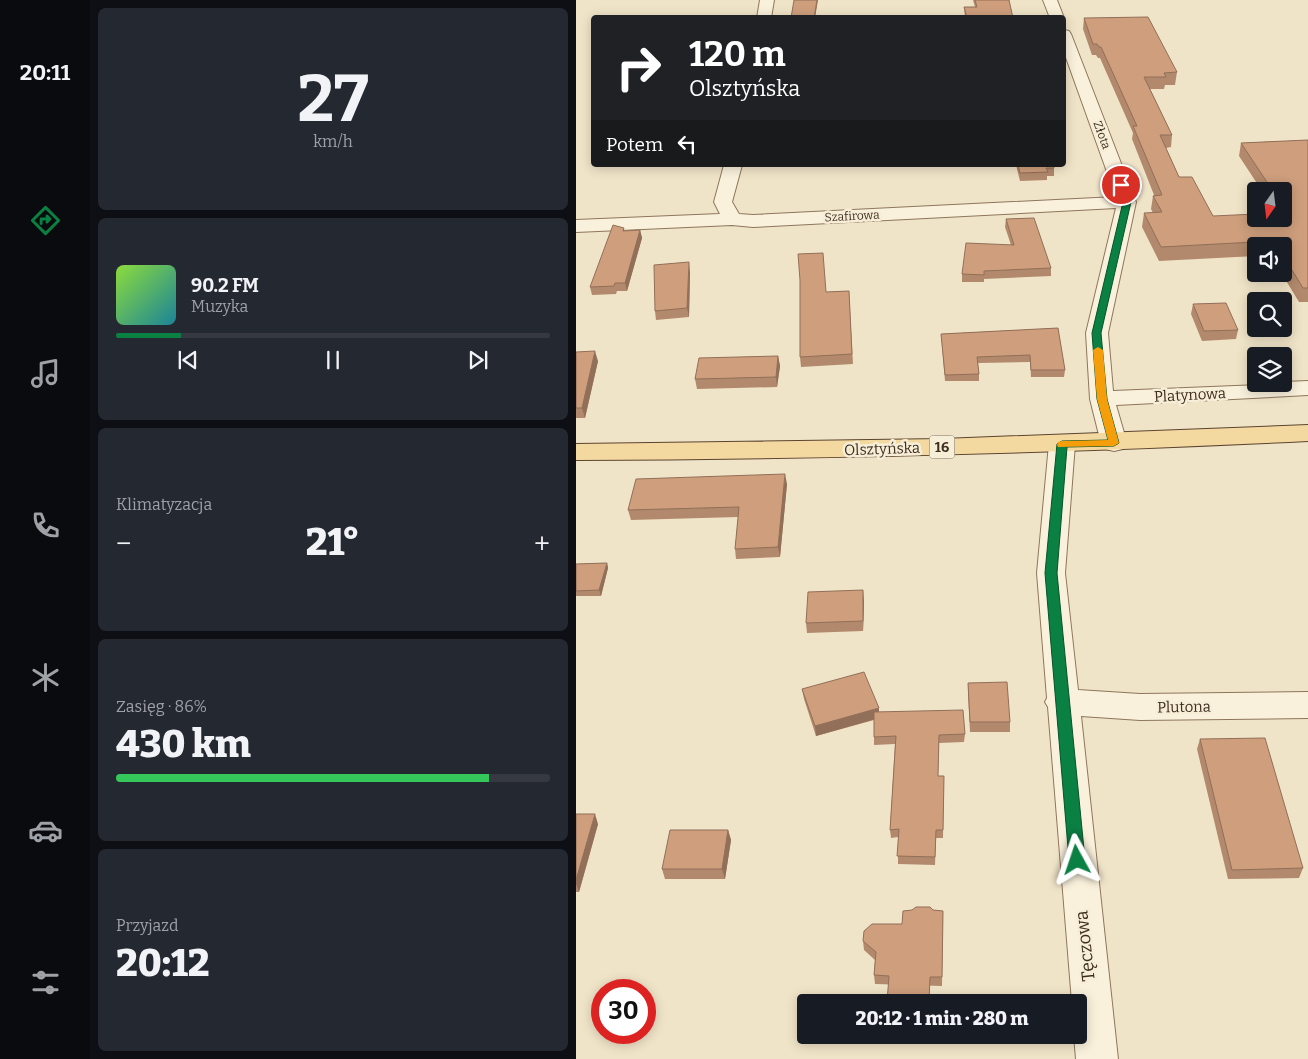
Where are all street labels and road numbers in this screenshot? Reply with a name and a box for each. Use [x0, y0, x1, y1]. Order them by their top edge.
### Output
street label: Złota [1090, 119, 1114, 151]
street label: Szafirowa [824, 208, 880, 224]
street label: Platynowa [1154, 384, 1226, 406]
road number: 16 [930, 436, 954, 458]
street label: Olsztyńska [844, 439, 920, 459]
street label: Plutona [1157, 698, 1211, 716]
street label: Tęczowa [1070, 909, 1100, 983]

